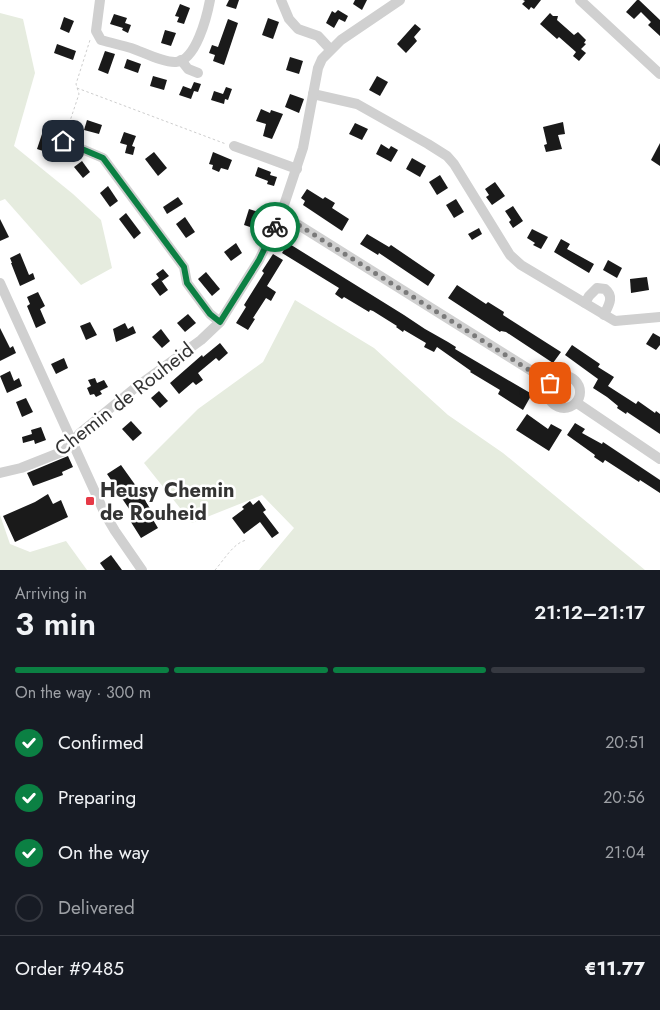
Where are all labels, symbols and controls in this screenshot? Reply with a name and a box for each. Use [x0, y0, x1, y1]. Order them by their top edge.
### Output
pin [42, 120, 84, 162]
icon: home [49, 127, 77, 155]
courier [250, 202, 300, 252]
icon: bike [261, 213, 289, 241]
street label: Chemin de Rouheid [49, 336, 200, 463]
pin [529, 362, 571, 404]
icon: bag [536, 369, 564, 397]
place label: Heusy Chemin de Rouheid [100, 476, 234, 528]
marker: Heusy Chemin de Rouheid [84, 495, 96, 507]
text: Arriving in [15, 582, 87, 605]
text: 21:12–21:17 [534, 599, 645, 626]
text: 3 min [15, 601, 96, 647]
text: On the way · 300 m [15, 681, 151, 704]
icon: check [15, 729, 43, 757]
text: Confirmed [58, 729, 144, 756]
text: 20:51 [605, 731, 645, 754]
icon: check [15, 784, 43, 812]
text: Preparing [58, 784, 136, 811]
text: 20:56 [603, 786, 645, 809]
icon: check [15, 839, 43, 867]
text: On the way [58, 839, 149, 866]
text: 21:04 [605, 841, 645, 864]
text: Delivered [58, 894, 135, 921]
text: Order #9485 [15, 955, 124, 982]
text: €11.77 [584, 955, 645, 982]

